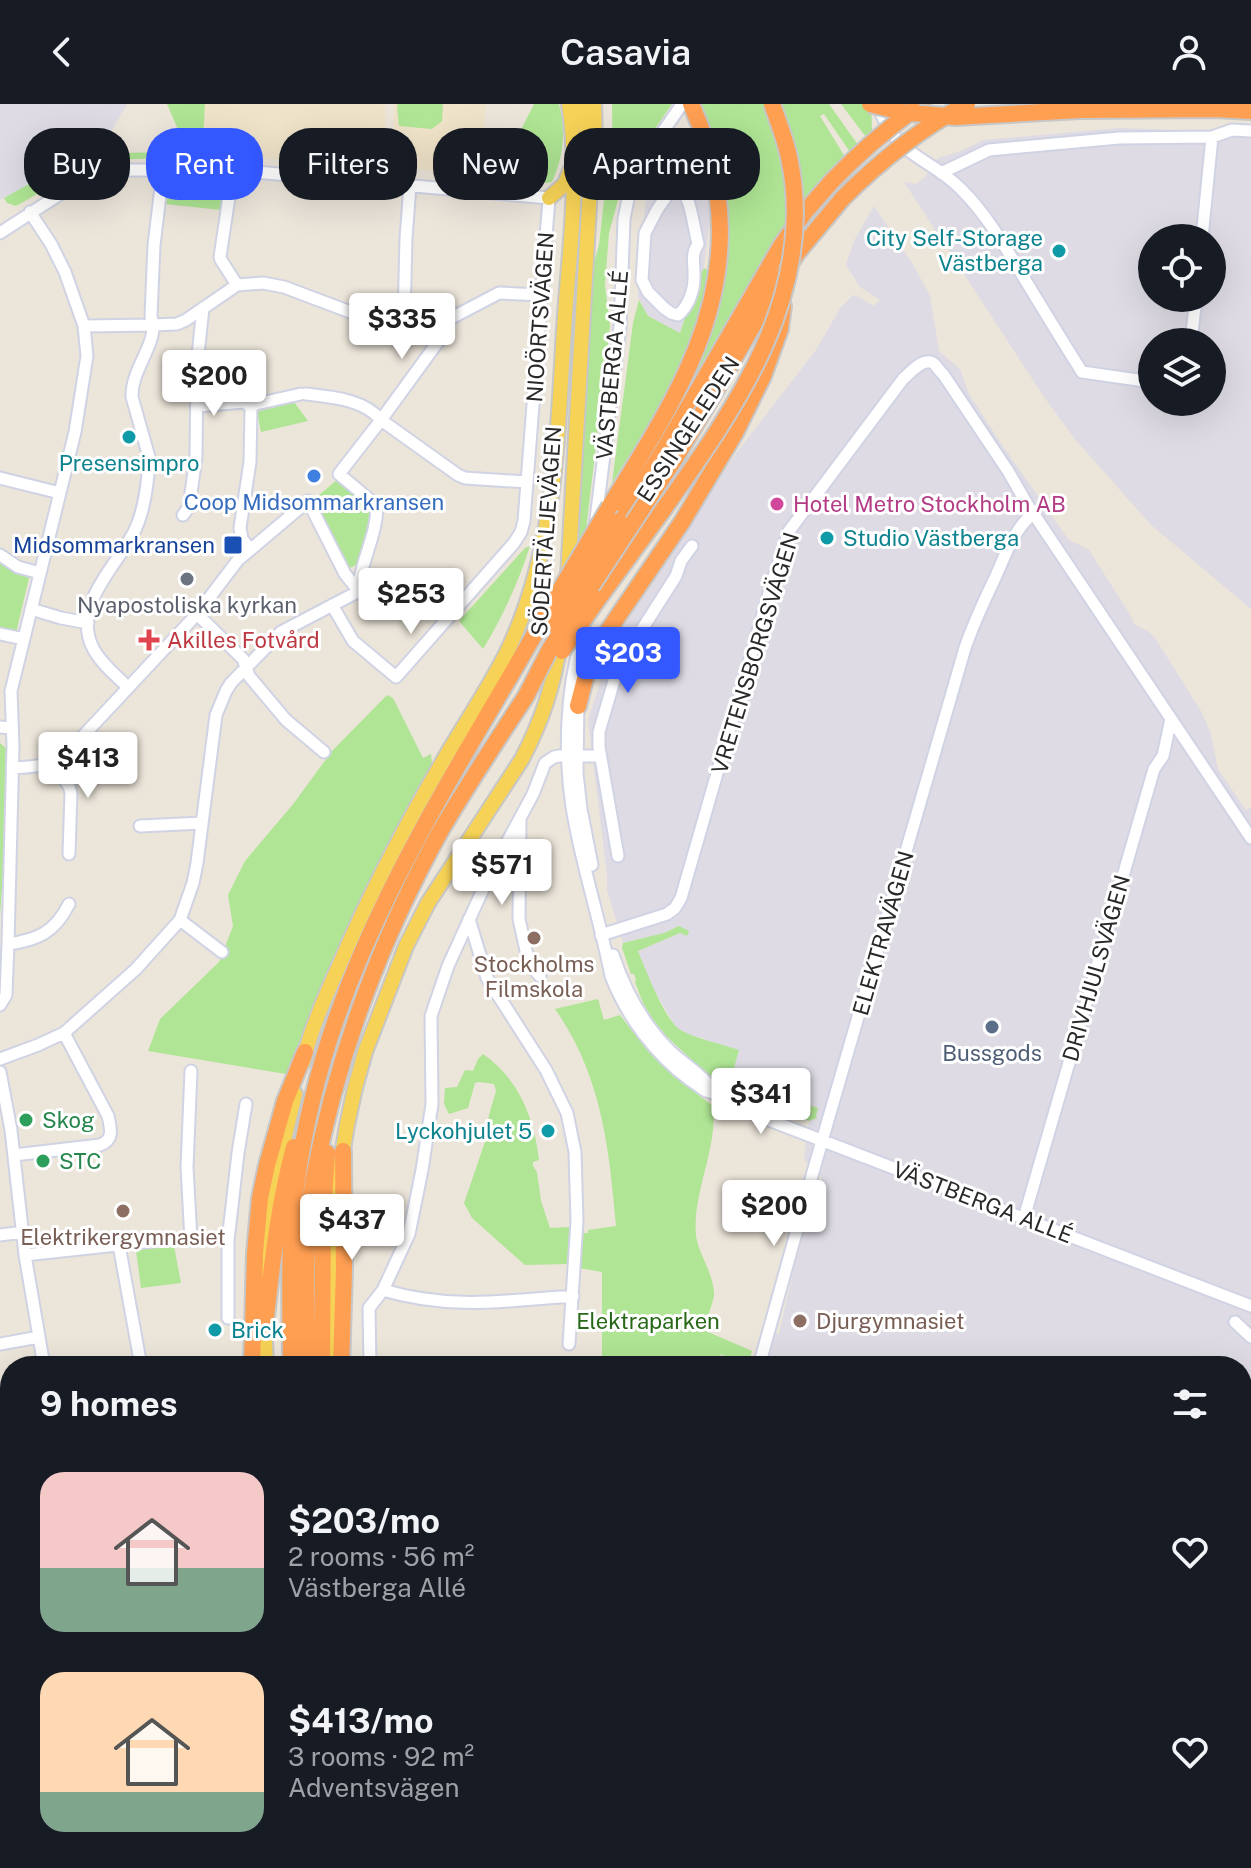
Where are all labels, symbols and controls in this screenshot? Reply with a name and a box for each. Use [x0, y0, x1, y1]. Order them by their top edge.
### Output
icon: back [40, 30, 84, 74]
icon: person [1167, 30, 1211, 74]
text: Casavia [560, 31, 691, 73]
chip: Buy [24, 128, 130, 200]
chip: Rent [146, 128, 263, 200]
chip: Filters [279, 128, 417, 200]
chip: New [433, 128, 548, 200]
chip: Apartment [564, 128, 760, 200]
map controls [1138, 224, 1226, 416]
button: locate [1138, 224, 1226, 312]
place label: City Self-Storage Västberga [866, 225, 1043, 276]
street label: NIOÖRTSVÄGEN [520, 231, 559, 403]
marker: City Self-Storage Västberga [1050, 242, 1068, 260]
street label: VÄSTBERGA ALLÉ [590, 269, 633, 461]
pin: $335 [355, 293, 449, 361]
text: $335 [367, 303, 437, 334]
button: layers [1138, 328, 1226, 416]
pin: $200 [167, 350, 261, 418]
street label: ESSINGELEDEN [631, 351, 745, 507]
text: $200 [180, 360, 248, 391]
street label: SÖDERTÄLJEVÄGEN [525, 425, 566, 637]
marker: Presensimpro [120, 428, 138, 446]
place label: Presensimpro [59, 450, 199, 476]
marker: Coop Midsommarkransen [305, 467, 323, 485]
place label: Coop Midsommarkransen [184, 489, 444, 515]
place label: Hotel Metro Stockholm AB [793, 491, 1066, 517]
marker: Hotel Metro Stockholm AB [768, 495, 786, 513]
place label: Studio Västberga [843, 525, 1019, 551]
street label: VRETENSBORGSVÄGEN [705, 529, 804, 777]
marker: Studio Västberga [818, 529, 836, 547]
place label: Midsommarkransen [13, 532, 215, 558]
marker: Midsommarkransen [222, 534, 244, 556]
pin: $253 [364, 568, 458, 636]
marker: Nyapostoliska kyrkan [178, 570, 196, 588]
text: $253 [376, 578, 446, 609]
place label: Nyapostoliska kyrkan [77, 592, 297, 618]
place label: Akilles Fotvård [167, 627, 320, 653]
pin: $203 [581, 627, 675, 695]
marker: Akilles Fotvård [138, 629, 160, 651]
text: $203 [594, 637, 662, 668]
pin: $413 [41, 732, 135, 800]
text: $413 [56, 742, 120, 773]
pin: $571 [455, 839, 549, 907]
street label: ELEKTRAVÄGEN [846, 847, 919, 1018]
text: $571 [471, 849, 533, 880]
street label: DRIVHJULSVÄGEN [1056, 871, 1135, 1064]
marker: Stockholms Filmskola [525, 929, 543, 947]
place label: Stockholms Filmskola [474, 951, 594, 1002]
marker: Bussgods [983, 1018, 1001, 1036]
place label: Bussgods [942, 1040, 1042, 1066]
pin: $341 [714, 1068, 808, 1136]
text: $341 [729, 1078, 793, 1109]
place label: Skog [42, 1107, 95, 1133]
marker: Skog [17, 1111, 35, 1129]
place label: Lyckohjulet 5 [395, 1118, 532, 1144]
marker: Lyckohjulet 5 [539, 1122, 557, 1140]
place label: STC [59, 1148, 101, 1174]
marker: STC [34, 1152, 52, 1170]
street label: VÄSTBERGA ALLÉ [890, 1155, 1077, 1248]
pin: $200 [727, 1180, 821, 1248]
text: $200 [740, 1190, 808, 1221]
pin: $437 [305, 1194, 399, 1262]
marker: Elektrikergymnasiet [114, 1202, 132, 1220]
text: $437 [318, 1204, 386, 1235]
place label: Elektrikergymnasiet [20, 1224, 226, 1250]
park label: Elektraparken [576, 1308, 720, 1334]
place label: Djurgymnasiet [816, 1308, 965, 1334]
marker: Djurgymnasiet [791, 1312, 809, 1330]
place label: Brick [231, 1317, 284, 1343]
marker: Brick [206, 1321, 224, 1339]
icon: filters [1168, 1382, 1212, 1426]
text: 9 homes [40, 1384, 178, 1424]
text: $203/mo [288, 1501, 440, 1541]
icon: home [104, 1504, 200, 1600]
icon: heart [1168, 1530, 1212, 1574]
text: 2 rooms · 56 m² [288, 1541, 474, 1572]
text: Västberga Allé [288, 1572, 466, 1603]
text: $413/mo [288, 1701, 434, 1741]
icon: home [104, 1704, 200, 1800]
icon: heart [1168, 1730, 1212, 1774]
text: 3 rooms · 92 m² [288, 1741, 474, 1772]
text: Adventsvägen [288, 1772, 460, 1803]

